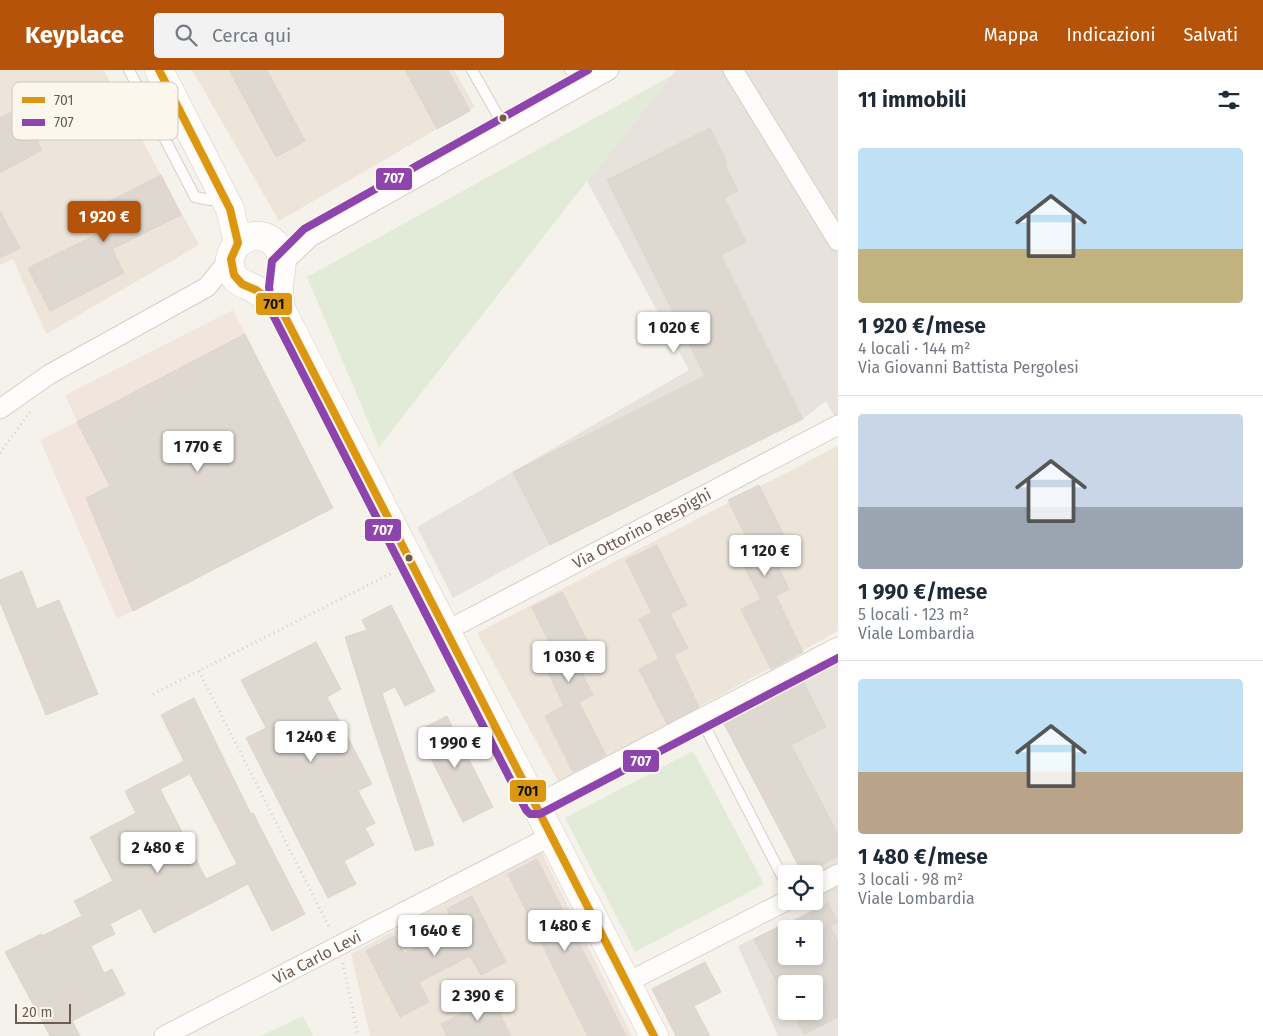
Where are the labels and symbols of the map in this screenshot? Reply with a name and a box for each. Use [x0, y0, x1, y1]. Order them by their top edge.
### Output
legend [12, 82, 178, 140]
text: 701 [54, 92, 74, 109]
unlabelled marker [498, 113, 508, 123]
text: 707 [54, 114, 74, 131]
line badge: 707 [375, 167, 413, 191]
text: 707 [384, 170, 405, 187]
pin: 1 920 € [58, 200, 150, 243]
line badge: 701 [255, 292, 293, 316]
text: 701 [264, 296, 284, 313]
pin: 1 020 € [628, 312, 720, 354]
pin: 1 770 € [152, 430, 244, 473]
street label: Via Ottorino Respighi [569, 484, 714, 573]
line badge: 707 [364, 518, 402, 542]
text: 707 [373, 522, 394, 539]
pin: 1 120 € [719, 534, 811, 577]
unlabelled marker [404, 553, 414, 563]
pin: 1 030 € [523, 640, 615, 683]
pin: 1 240 € [265, 720, 357, 763]
pin: 1 990 € [409, 726, 501, 769]
line badge: 707 [622, 749, 660, 773]
text: 707 [631, 753, 652, 770]
line badge: 701 [509, 779, 547, 803]
text: 701 [518, 783, 538, 800]
pin: 2 480 € [112, 832, 204, 874]
pin: 1 480 € [519, 910, 611, 952]
pin: 1 640 € [389, 914, 481, 957]
street label: Via Carlo Levi [270, 927, 364, 988]
pin: 2 390 € [432, 980, 524, 1022]
scale bar [15, 1001, 71, 1024]

